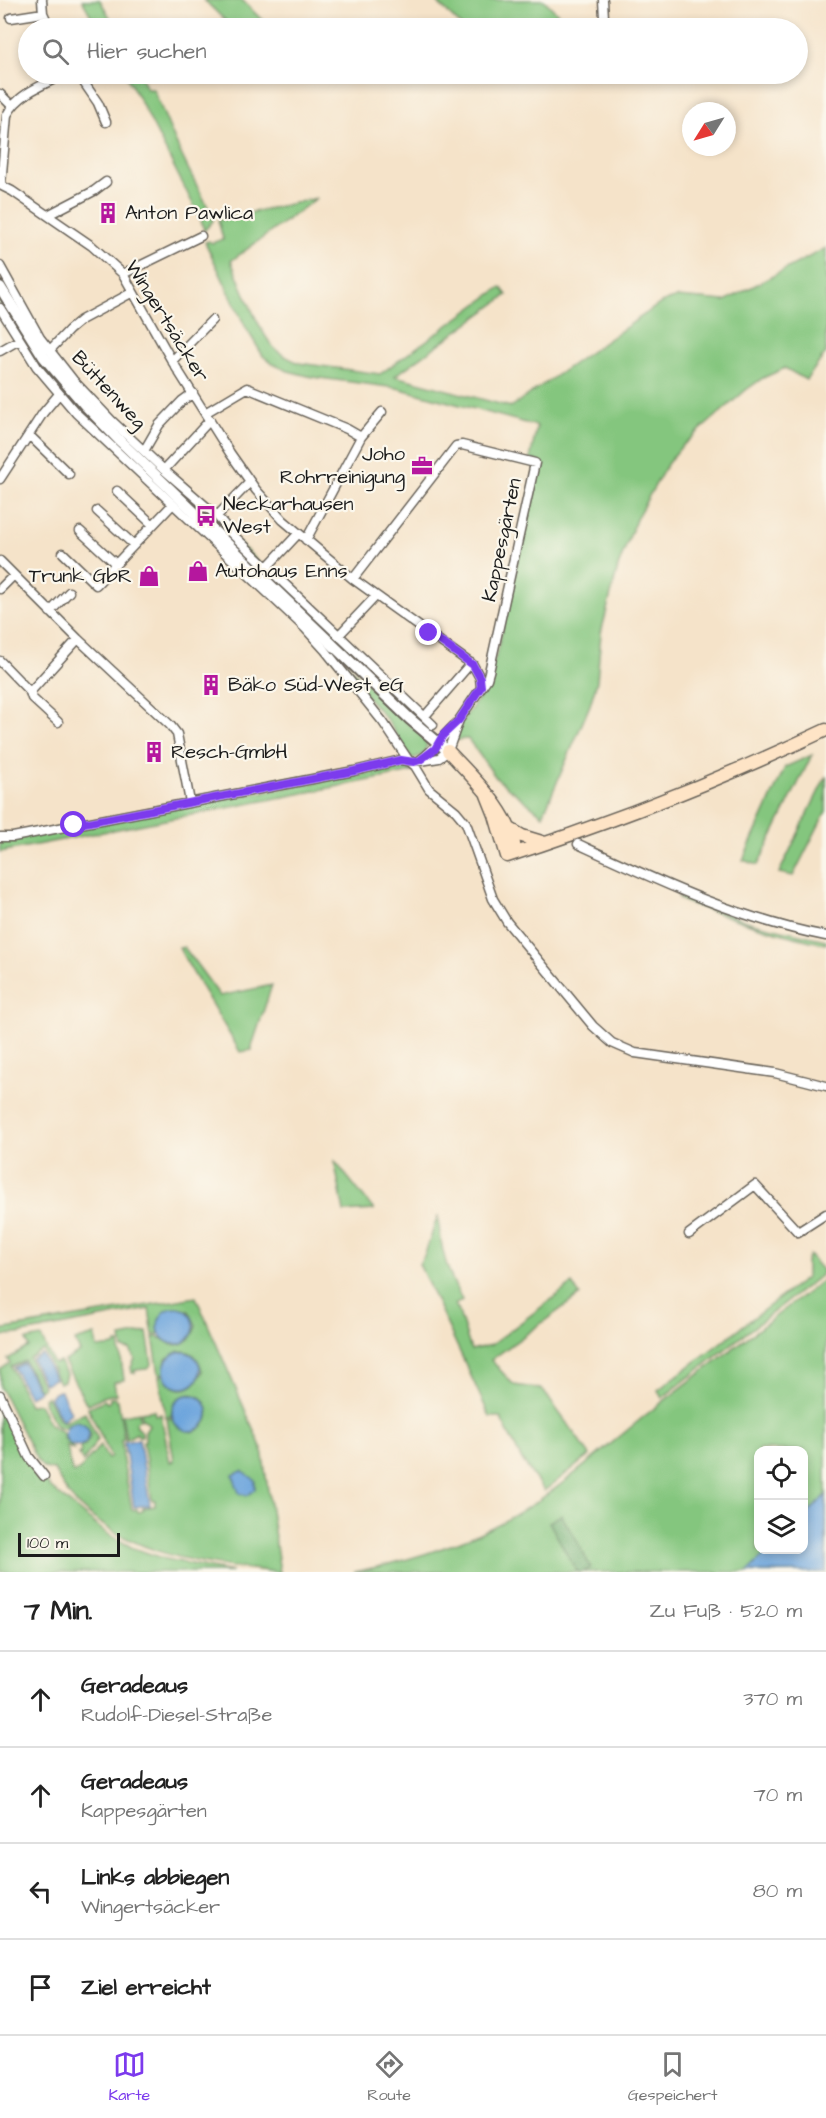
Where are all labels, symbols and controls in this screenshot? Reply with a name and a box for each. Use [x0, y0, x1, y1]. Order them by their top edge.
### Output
search box [18, 18, 808, 84]
icon: search [39, 35, 72, 68]
text: Hier suchen [87, 36, 206, 67]
north arrow [682, 102, 736, 156]
place label: Anton Pawlica [125, 199, 253, 227]
building icon: Anton Pawlica [96, 201, 120, 225]
street label: Wingertsäcker [117, 255, 216, 388]
street label: Büttenweg [64, 344, 153, 436]
place label: Joho Rohrreinigung [280, 440, 405, 492]
office icon: Joho Rohrreinigung [410, 454, 434, 478]
street label: Kappesgärten [475, 476, 530, 605]
place label: Neckarhausen West [223, 490, 354, 541]
bus stop icon: Neckarhausen West [194, 504, 218, 528]
place label: Autohaus Enns [215, 557, 347, 585]
shop icon: Autohaus Enns [186, 559, 210, 583]
place label: Trunk GbR [29, 562, 132, 590]
shop icon: Trunk GbR [137, 564, 161, 588]
route end [415, 619, 441, 645]
place label: Bäko Süd-West eG [228, 671, 404, 699]
building icon: Bäko Süd-West eG [199, 673, 223, 697]
place label: Resch-GmbH [171, 738, 288, 766]
building icon: Resch-GmbH [142, 740, 166, 764]
route start [60, 811, 86, 837]
map controls [754, 1446, 808, 1554]
button: locate [754, 1446, 808, 1500]
button: layers [754, 1500, 808, 1554]
scale bar [18, 1530, 120, 1558]
text: 100 m [27, 1532, 68, 1554]
text: 7 Min. [24, 1593, 93, 1629]
text: Zu Fuß · 520 m [649, 1597, 802, 1625]
text: Geradeaus [81, 1670, 188, 1701]
icon: ahead [24, 1683, 57, 1716]
text: 370 m [743, 1685, 802, 1713]
text: Rudolf-Diesel-Straße [81, 1701, 272, 1729]
text: Geradeaus [81, 1766, 188, 1797]
icon: ahead [24, 1779, 57, 1812]
text: 70 m [754, 1781, 802, 1809]
text: Kappesgärten [81, 1797, 207, 1825]
text: Links abbiegen [81, 1862, 229, 1893]
icon: left [24, 1875, 57, 1908]
text: 80 m [753, 1877, 802, 1905]
text: Wingertsäcker [81, 1893, 220, 1921]
icon: arrive [24, 1971, 57, 2004]
text: Ziel erreicht [81, 1972, 211, 2003]
tab: Karte [108, 2048, 150, 2106]
tab: Route [367, 2048, 411, 2106]
tab: Gespeichert [628, 2048, 718, 2106]

